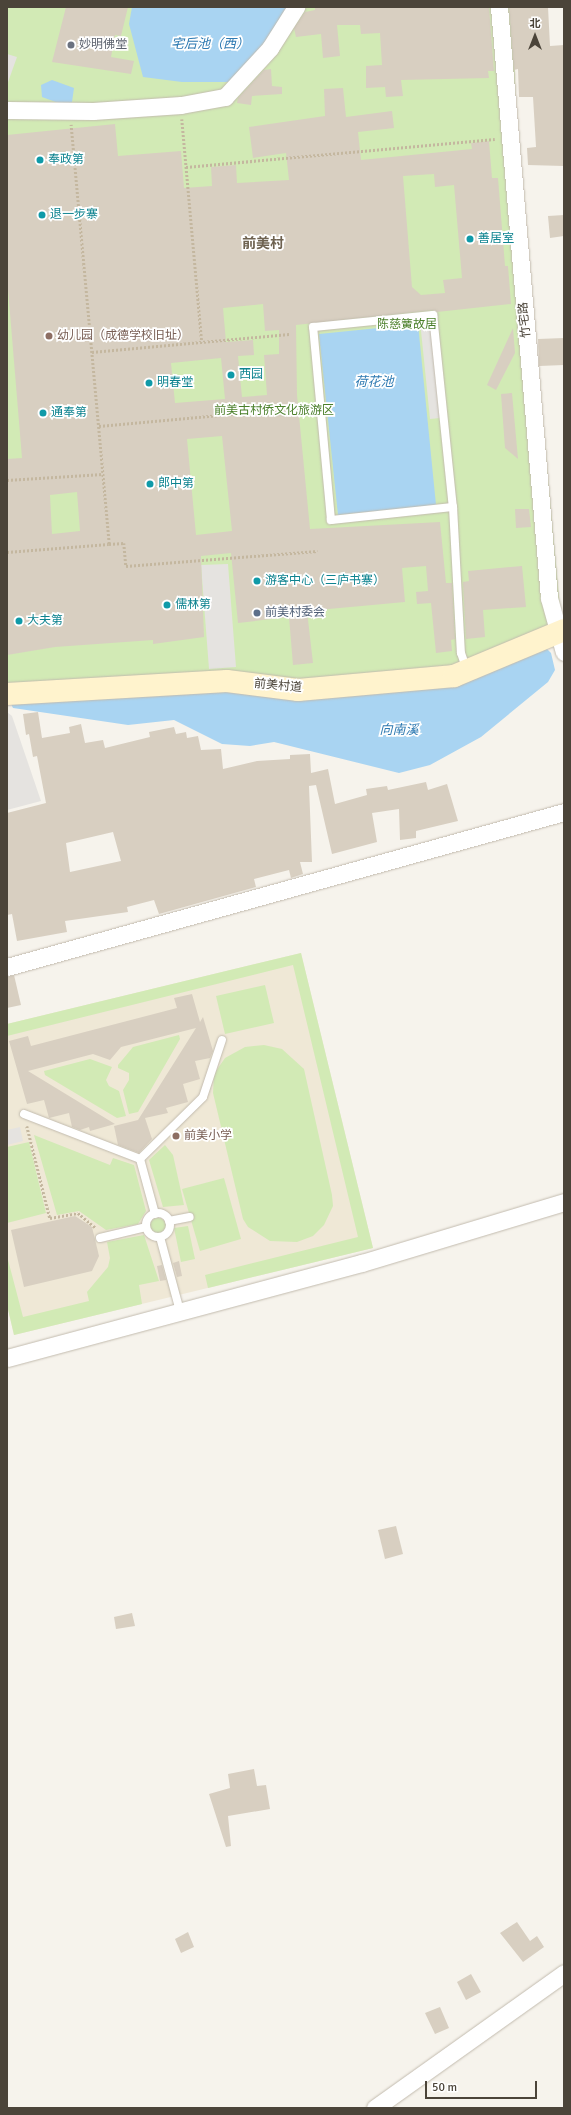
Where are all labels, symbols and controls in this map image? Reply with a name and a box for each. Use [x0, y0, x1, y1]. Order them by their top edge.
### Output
north arrow [515, 16, 555, 56]
text: 北 [530, 17, 541, 30]
water label: 宅后池（西） [171, 36, 249, 52]
place label: 妙明佛堂 [79, 38, 127, 52]
marker: 妙明佛堂 [66, 40, 76, 50]
place label: 奉政第 [48, 153, 84, 167]
marker: 奉政第 [35, 155, 45, 165]
place label: 退一步寨 [50, 208, 98, 222]
marker: 退一步寨 [37, 210, 47, 220]
place label: 善居室 [478, 232, 514, 246]
marker: 善居室 [465, 234, 475, 244]
district label: 前美村 [242, 236, 284, 252]
street label: 竹宅路 [516, 301, 534, 339]
park label: 陈慈簧故居 [377, 318, 437, 332]
place label: 幼儿园（成德学校旧址） [57, 329, 189, 343]
marker: 幼儿园（成德学校旧址） [44, 331, 54, 341]
place label: 西园 [239, 368, 263, 382]
marker: 西园 [226, 370, 236, 380]
water label: 荷花池 [355, 374, 393, 390]
place label: 明春堂 [157, 376, 193, 390]
marker: 明春堂 [144, 378, 154, 388]
park label: 前美古村侨文化旅游区 [214, 404, 334, 418]
place label: 通奉第 [51, 406, 87, 420]
marker: 通奉第 [38, 408, 48, 418]
place label: 郎中第 [158, 477, 194, 491]
marker: 郎中第 [145, 479, 155, 489]
place label: 游客中心（三庐书寨） [265, 574, 385, 588]
marker: 游客中心（三庐书寨） [252, 576, 262, 586]
place label: 儒林第 [175, 598, 211, 612]
marker: 儒林第 [162, 600, 172, 610]
place label: 前美村委会 [265, 606, 325, 620]
marker: 前美村委会 [252, 608, 262, 618]
place label: 大夫第 [27, 614, 63, 628]
marker: 大夫第 [14, 616, 24, 626]
street label: 前美村道 [253, 677, 303, 695]
water label: 向南溪 [380, 722, 418, 738]
place label: 前美小学 [184, 1129, 232, 1143]
marker: 前美小学 [171, 1131, 181, 1141]
scale bar [427, 2073, 539, 2099]
text: 50 m [432, 2080, 457, 2095]

